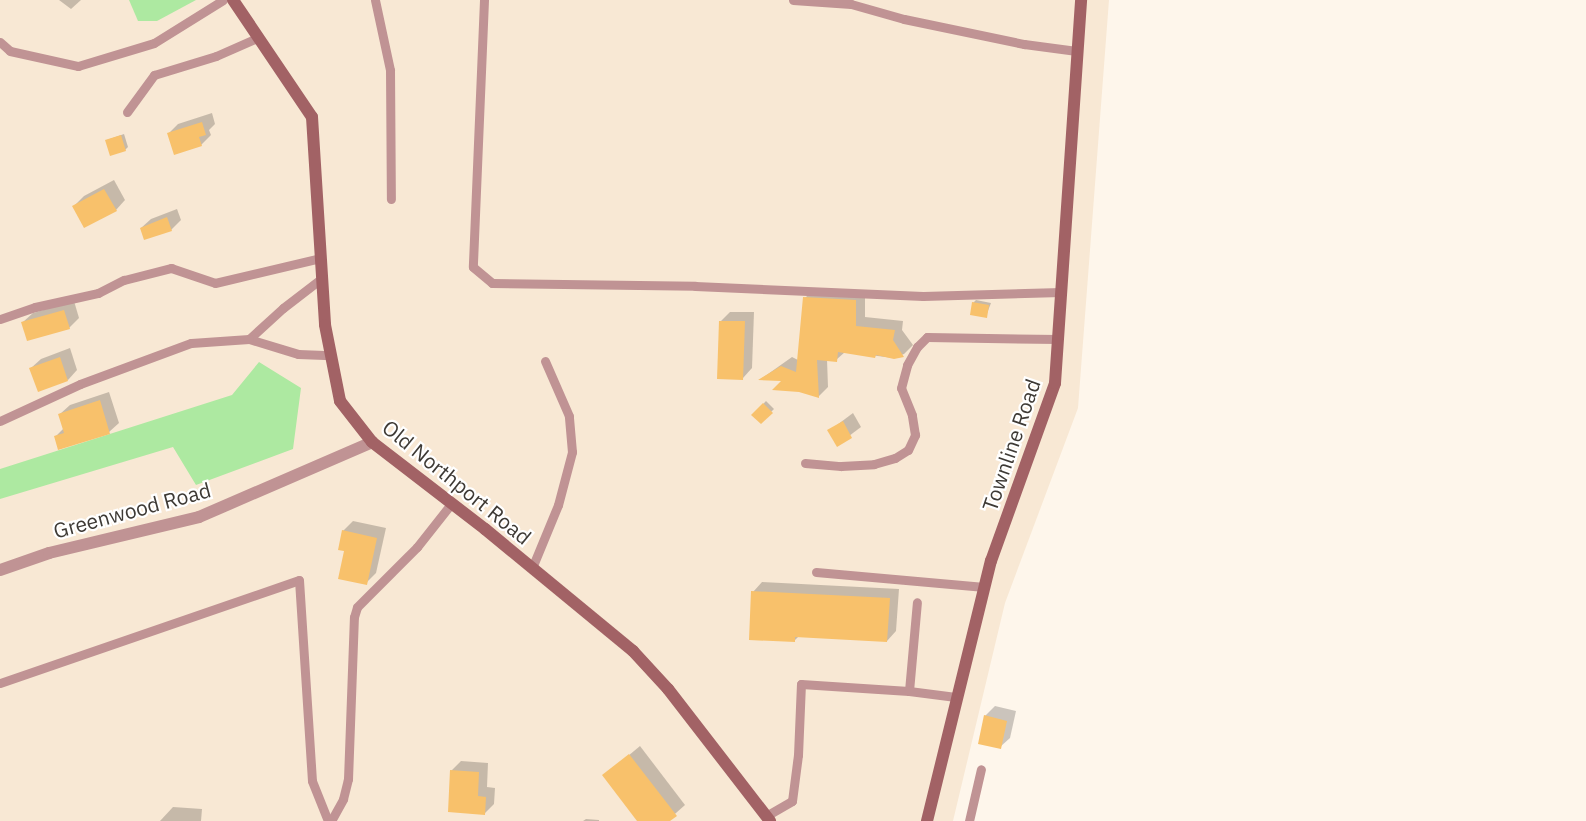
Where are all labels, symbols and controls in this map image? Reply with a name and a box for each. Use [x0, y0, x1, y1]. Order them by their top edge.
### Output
street label: Townline Road [977, 376, 1045, 514]
street label: Old Northport Road [378, 414, 536, 550]
street label: Greenwood Road [50, 477, 214, 543]

